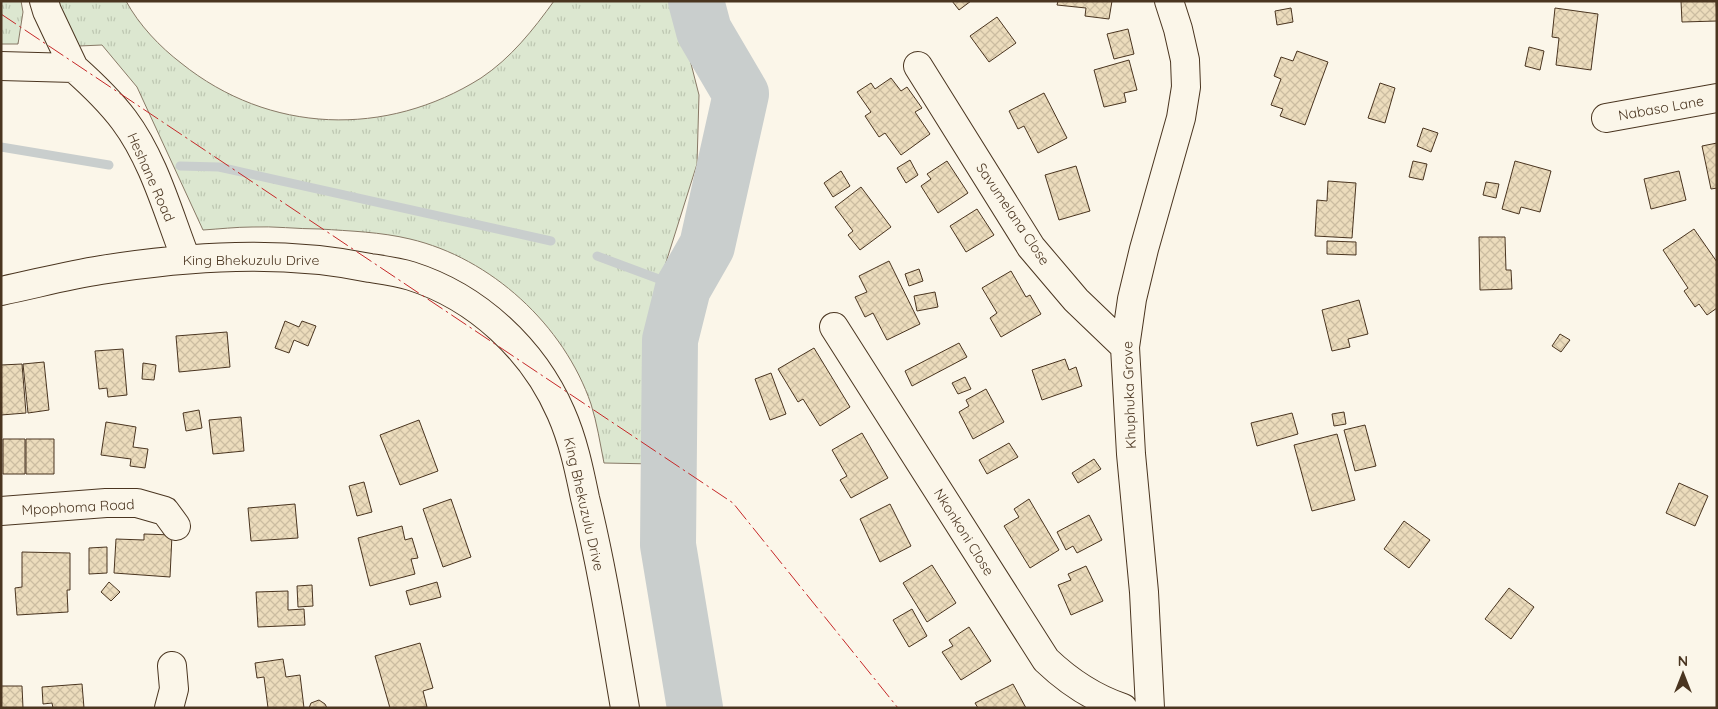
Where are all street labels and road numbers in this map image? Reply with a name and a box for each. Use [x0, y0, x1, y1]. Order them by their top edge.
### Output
street label: Nabaso Lane [1617, 92, 1705, 124]
street label: Heshane Road [123, 130, 179, 224]
street label: Savumelana Close [972, 159, 1054, 269]
street label: King Bhekuzulu Drive [183, 251, 319, 269]
street label: Khuphuka Grove [1118, 341, 1140, 449]
street label: King Bhekuzulu Drive [560, 435, 608, 573]
street label: Nkonkoni Close [930, 485, 998, 579]
street label: Mpophoma Road [21, 495, 135, 519]

